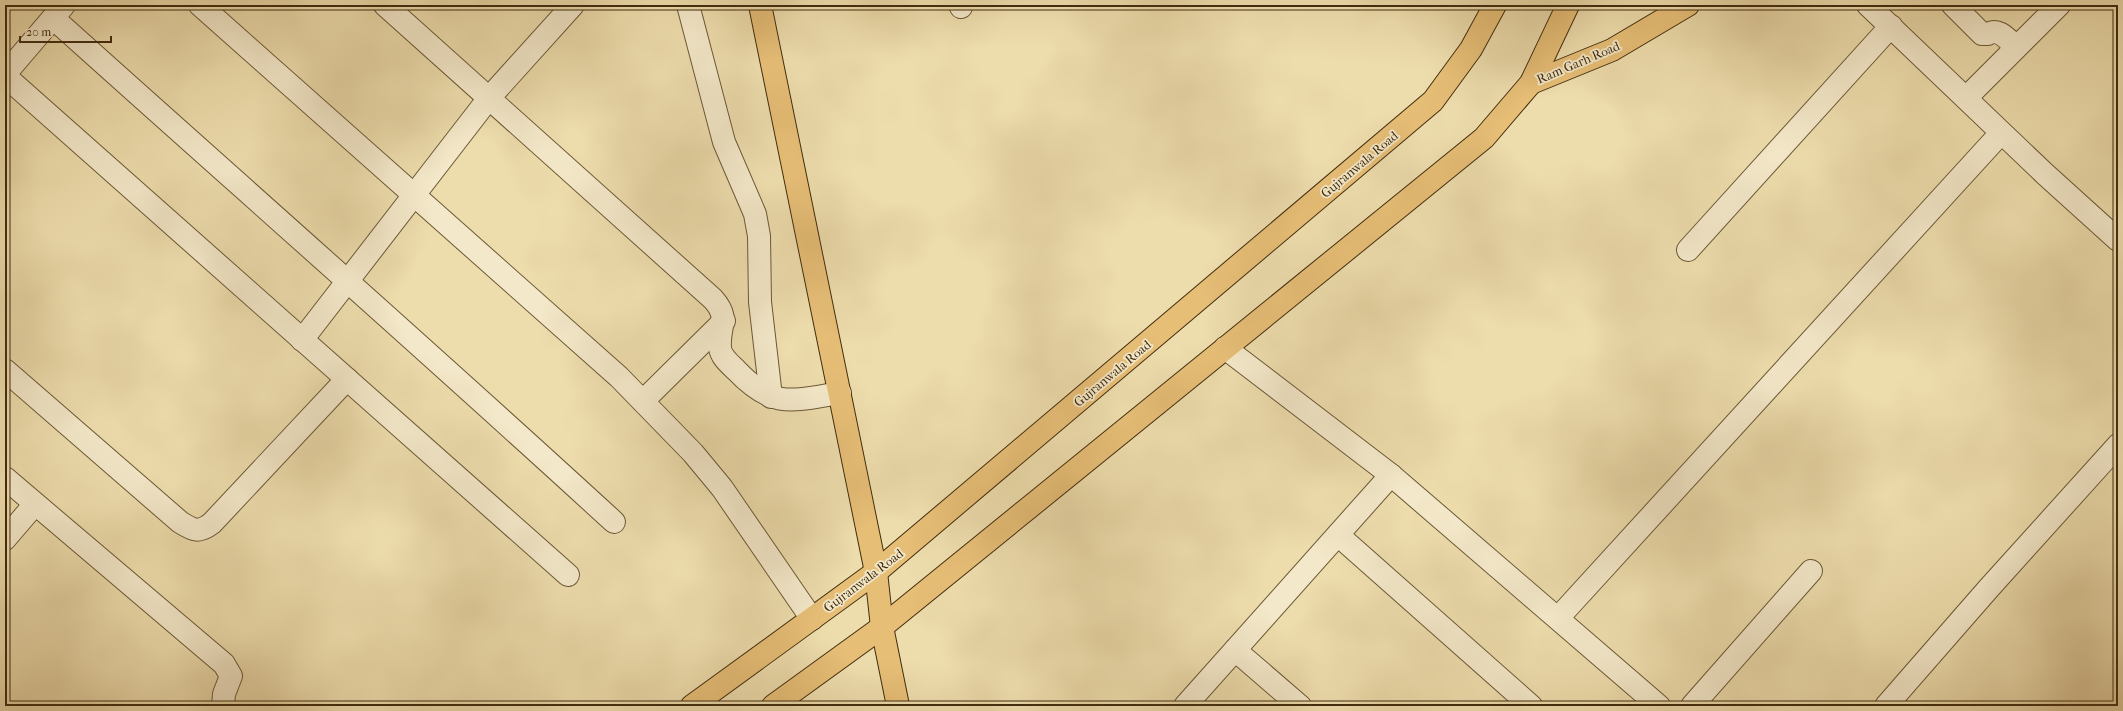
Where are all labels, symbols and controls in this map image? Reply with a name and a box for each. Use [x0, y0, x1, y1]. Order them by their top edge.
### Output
scale bar [20, 18, 111, 44]
text: 20 m [26, 25, 51, 39]
street label: Ram Garh Road [1534, 38, 1623, 87]
street label: Gujranwala Road [1318, 127, 1401, 201]
street label: Gujranwala Road [1071, 336, 1154, 410]
street label: Gujranwala Road [821, 545, 907, 615]

